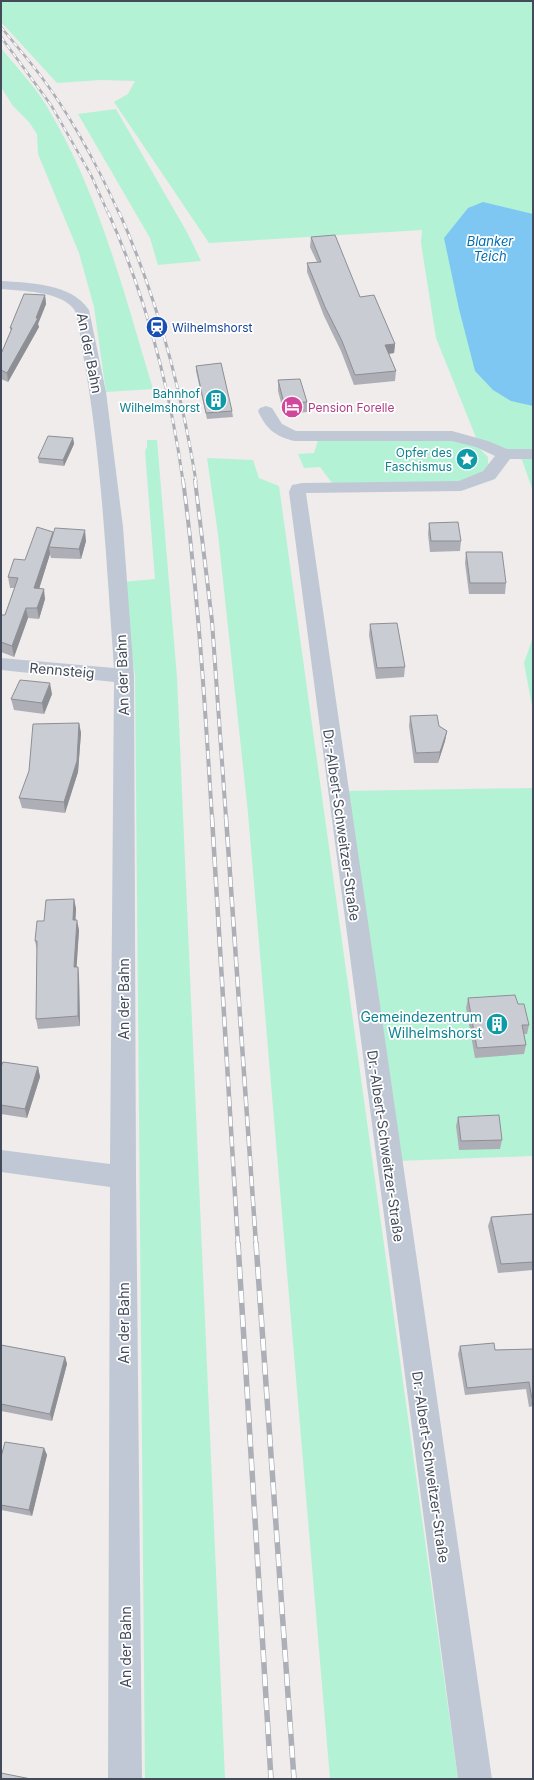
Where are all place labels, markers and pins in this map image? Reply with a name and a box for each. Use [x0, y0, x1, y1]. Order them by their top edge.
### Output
station icon: Wilhelmshorst [144, 314, 170, 340]
place label: Wilhelmshorst [172, 320, 253, 335]
place label: Bahnhof Wilhelmshorst [119, 386, 201, 415]
building icon: Bahnhof Wilhelmshorst [203, 387, 229, 413]
hotel icon: Pension Forelle [279, 394, 305, 420]
place label: Pension Forelle [308, 400, 395, 415]
place label: Opfer des Faschismus [385, 445, 452, 474]
place icon: Opfer des Faschismus [454, 446, 480, 472]
place label: Gemeindezentrum Wilhelmshorst [360, 1008, 482, 1041]
building icon: Gemeindezentrum Wilhelmshorst [484, 1011, 510, 1037]

